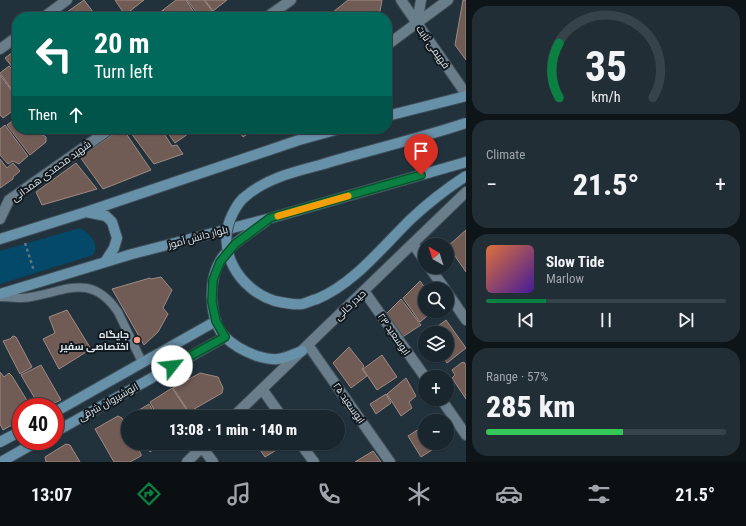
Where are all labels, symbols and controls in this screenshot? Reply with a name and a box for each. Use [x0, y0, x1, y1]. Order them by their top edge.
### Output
street label: فهیمی ثابت [413, 23, 452, 71]
text: 20 m [94, 27, 150, 60]
icon: left [28, 28, 80, 80]
text: 35 [585, 42, 627, 91]
text: Turn left [94, 61, 153, 82]
text: km/h [591, 89, 621, 105]
icon: ahead [65, 104, 87, 126]
text: Then [28, 106, 57, 124]
pin [404, 134, 438, 175]
street label: شهید محمدی همدانی [9, 138, 93, 204]
icon: arrive [410, 140, 432, 162]
text: Climate [486, 147, 525, 162]
text: 21.5° [573, 167, 639, 202]
text: − [486, 172, 497, 197]
text: + [715, 172, 726, 197]
street label: بلوار دانش آموز [166, 224, 229, 252]
north arrow [418, 238, 454, 274]
map controls [418, 238, 454, 450]
text: Slow Tide [546, 253, 604, 271]
text: Marlow [546, 271, 584, 286]
button: search [418, 282, 454, 318]
street label: حیدر خانی [332, 288, 368, 323]
icon: previous [515, 309, 537, 331]
icon: pause [595, 309, 617, 331]
icon: next [675, 309, 697, 331]
street label: ابوسعید ۲۳ [376, 311, 412, 357]
button: layers [418, 326, 454, 362]
place label: جایگاه اختصاصی سفیر [59, 329, 129, 353]
marker: جایگاه اختصاصی سفیر [132, 335, 142, 345]
position arrow [151, 345, 193, 387]
text: Range · 57% [486, 369, 548, 384]
button: + [418, 370, 454, 406]
street label: انوشیروان شرقی [76, 381, 140, 424]
street label: ابوسعید ۲۵ [331, 381, 367, 425]
text: 285 km [486, 389, 575, 424]
speed limit sign: 40 [12, 398, 64, 450]
button: − [418, 414, 454, 450]
text: 13:08 · 1 min · 140 m [169, 421, 297, 439]
icon: directions [135, 480, 163, 508]
icon: music [225, 480, 253, 508]
icon: phone [315, 480, 343, 508]
icon: climate [405, 480, 433, 508]
icon: car [495, 480, 523, 508]
icon: filters [585, 480, 613, 508]
text: 13:07 [31, 484, 72, 505]
text: 21.5° [675, 484, 715, 505]

